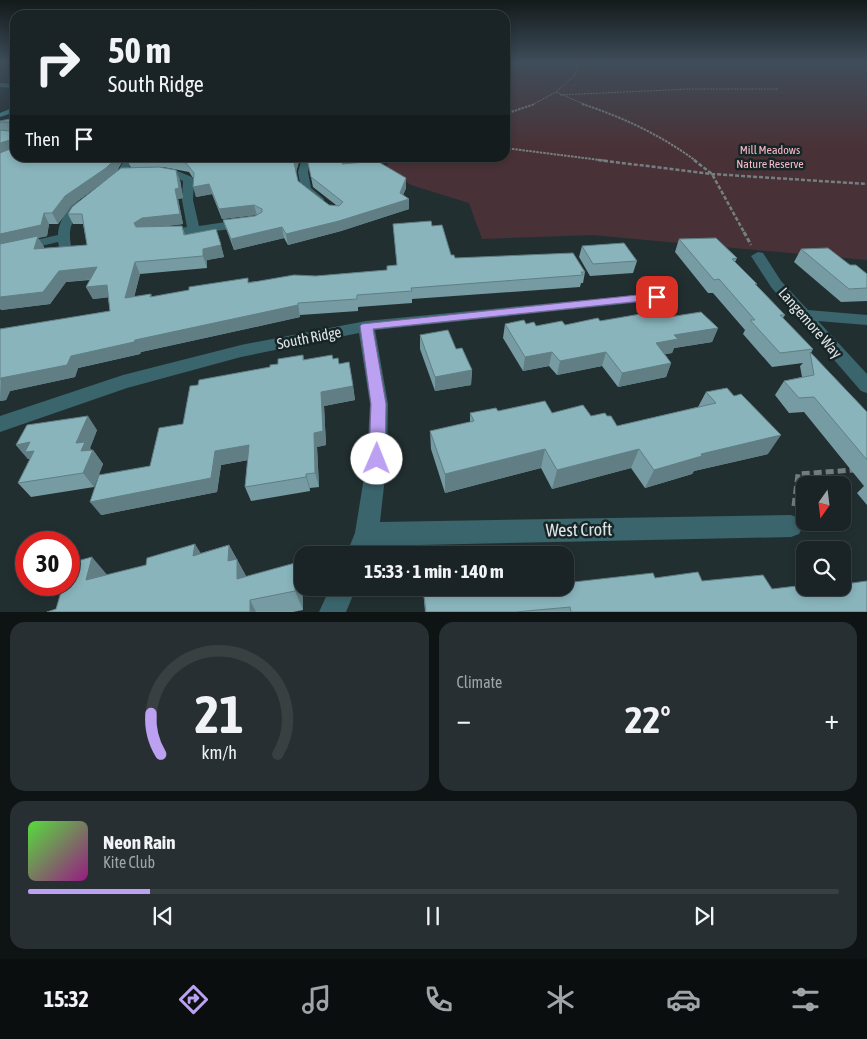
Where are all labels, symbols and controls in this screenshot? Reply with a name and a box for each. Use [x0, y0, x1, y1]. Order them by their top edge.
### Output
icon: right [25, 30, 90, 95]
text: 50 m [108, 30, 171, 70]
text: South Ridge [108, 71, 204, 97]
icon: arrive [70, 125, 98, 153]
text: Then [25, 128, 60, 150]
park label: Mill Meadows Nature Reserve [736, 143, 804, 171]
pin [636, 276, 678, 318]
icon: arrive [643, 283, 671, 311]
street label: Langemore Way [775, 284, 846, 361]
street label: South Ridge [275, 323, 343, 352]
position arrow [350, 432, 402, 484]
north arrow [796, 476, 851, 531]
map controls [796, 476, 851, 596]
street label: West Croft [545, 518, 613, 541]
speed limit sign: 30 [15, 531, 80, 596]
button: search [796, 541, 851, 596]
text: 15:33 · 1 min · 140 m [364, 560, 504, 582]
text: Climate [457, 673, 502, 691]
text: 21 [195, 684, 244, 744]
text: 22° [625, 698, 671, 741]
text: − [457, 703, 471, 735]
text: + [824, 703, 839, 735]
text: km/h [202, 742, 237, 763]
text: Neon Rain [103, 831, 175, 853]
text: Kite Club [103, 853, 155, 871]
icon: previous [149, 902, 177, 930]
icon: pause [419, 902, 447, 930]
icon: next [690, 902, 718, 930]
icon: directions [176, 982, 211, 1017]
icon: music [299, 982, 334, 1017]
icon: phone [421, 982, 456, 1017]
icon: climate [543, 982, 578, 1017]
icon: car [666, 982, 701, 1017]
icon: filters [788, 982, 823, 1017]
text: 15:32 [44, 986, 89, 1012]

